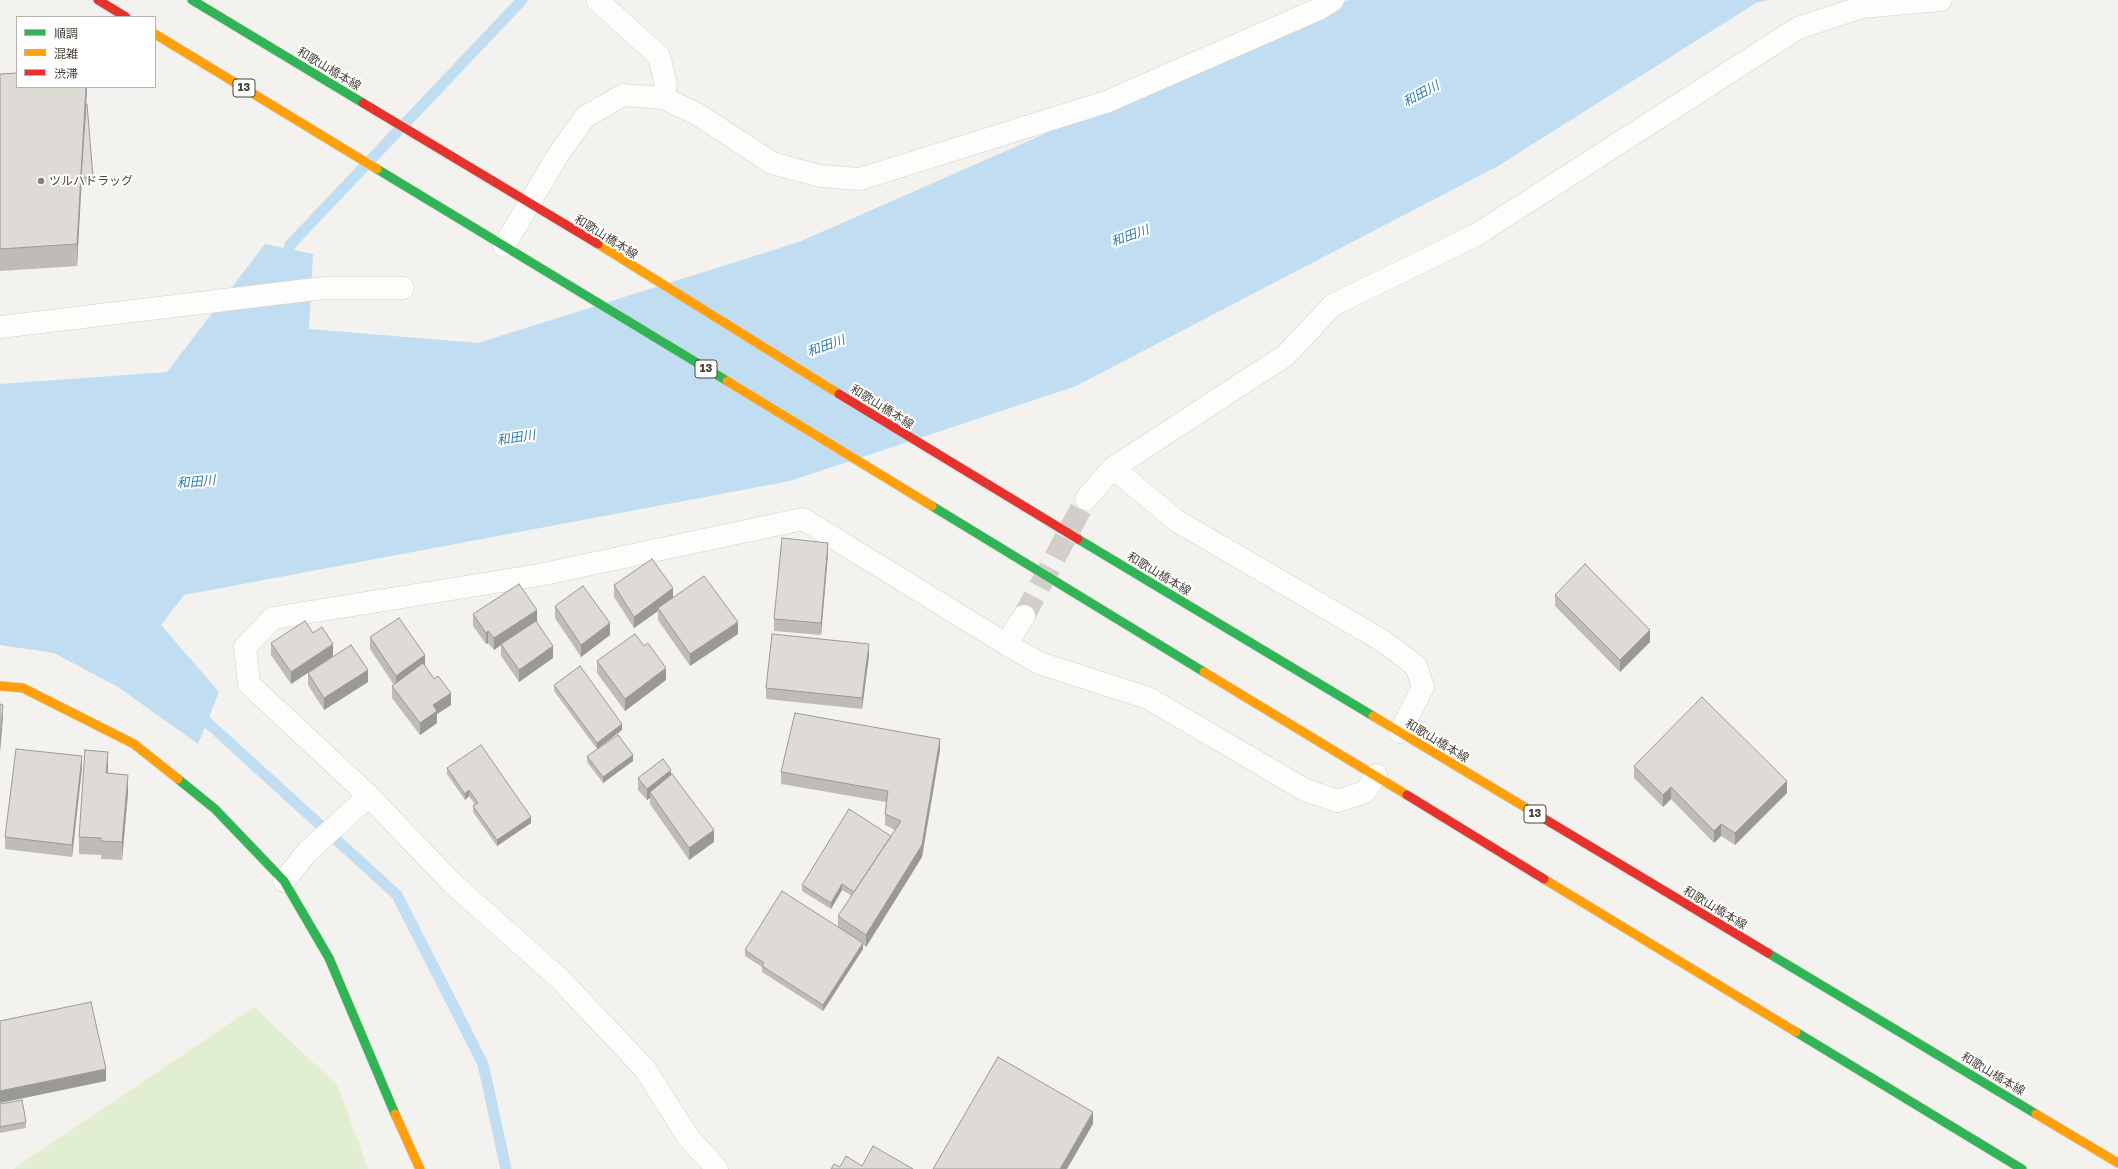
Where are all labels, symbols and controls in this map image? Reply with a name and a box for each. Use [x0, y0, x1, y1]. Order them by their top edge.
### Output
legend [16, 16, 156, 88]
text: 順調 [54, 26, 78, 41]
street label: 和歌山橋本線 [294, 44, 364, 94]
text: 混雑 [54, 46, 78, 61]
text: 渋滞 [54, 66, 78, 81]
water label: 和田川 [1400, 78, 1442, 110]
road number: 13 [233, 79, 255, 97]
place label: ツルハドラッグ [49, 174, 133, 188]
marker: ツルハドラッグ [36, 176, 46, 186]
street label: 和歌山橋本線 [572, 212, 640, 262]
water label: 和田川 [1109, 222, 1151, 250]
water label: 和田川 [805, 332, 847, 360]
road number: 13 [695, 360, 717, 378]
street label: 和歌山橋本線 [848, 382, 916, 432]
water label: 和田川 [496, 427, 536, 449]
water label: 和田川 [176, 473, 216, 491]
street label: 和歌山橋本線 [1124, 549, 1194, 599]
street label: 和歌山橋本線 [1402, 716, 1472, 766]
road number: 13 [1524, 805, 1546, 823]
street label: 和歌山橋本線 [1680, 883, 1750, 933]
street label: 和歌山橋本線 [1958, 1049, 2028, 1099]

